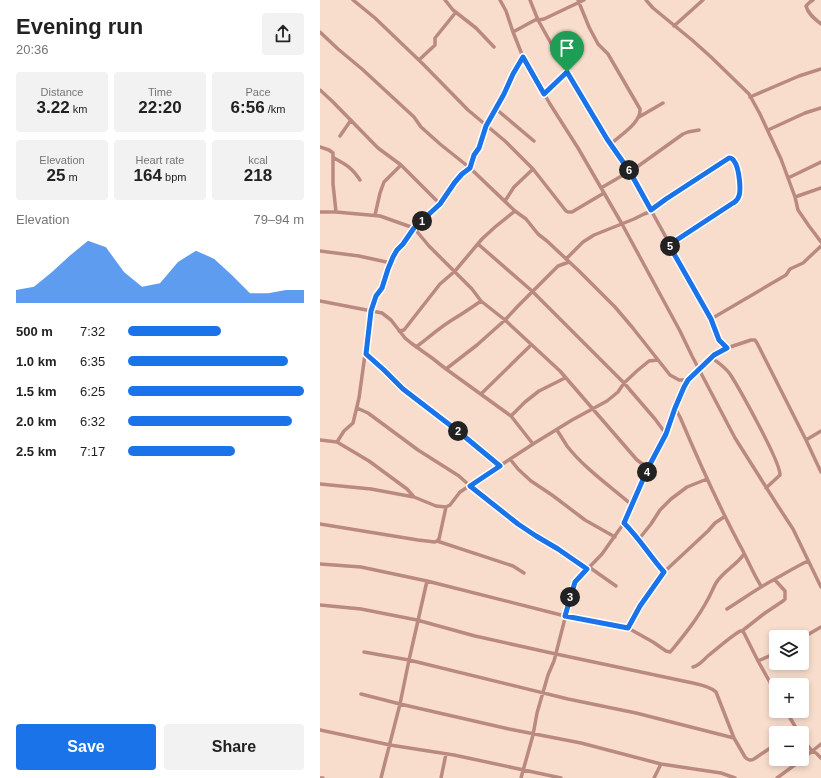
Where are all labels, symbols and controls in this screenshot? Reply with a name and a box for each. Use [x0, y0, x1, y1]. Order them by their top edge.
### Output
button: share [262, 13, 304, 55]
text: Evening run [16, 14, 143, 39]
pin [550, 31, 584, 72]
icon: arrive [556, 37, 578, 59]
text: 20:36 [16, 42, 49, 57]
text: Distance [41, 86, 83, 98]
text: Time [148, 86, 172, 98]
text: Pace [245, 86, 271, 98]
text: 3.22 [37, 98, 70, 117]
text: 22:20 [138, 98, 182, 117]
text: 6:56 [231, 98, 265, 117]
text: km [70, 103, 87, 115]
text: /km [265, 103, 285, 115]
text: Elevation [39, 154, 85, 166]
text: Heart rate [136, 154, 184, 166]
text: kcal [248, 154, 268, 166]
pin: 6 [619, 160, 639, 180]
text: 6 [626, 164, 632, 176]
text: 25 [46, 166, 65, 185]
text: 164 [134, 166, 162, 185]
text: 218 [244, 166, 272, 185]
text: m [65, 171, 78, 183]
text: bpm [162, 171, 186, 183]
pin: 1 [412, 211, 432, 231]
text: Elevation [16, 212, 69, 227]
text: 79–94 m [253, 212, 304, 227]
text: 1 [419, 215, 425, 227]
pin: 5 [660, 236, 680, 256]
text: 5 [667, 240, 673, 252]
text: 500 m [16, 324, 53, 339]
text: 7:32 [80, 324, 105, 339]
text: 1.0 km [16, 354, 56, 369]
text: 6:35 [80, 354, 105, 369]
text: 1.5 km [16, 384, 56, 399]
text: 6:25 [80, 384, 105, 399]
text: 2.0 km [16, 414, 56, 429]
text: 6:32 [80, 414, 105, 429]
pin: 2 [448, 421, 468, 441]
text: 2 [455, 425, 461, 437]
text: 2.5 km [16, 444, 56, 459]
text: 7:17 [80, 444, 105, 459]
pin: 4 [637, 462, 657, 482]
text: 4 [644, 466, 650, 478]
pin: 3 [560, 587, 580, 607]
text: 3 [567, 591, 573, 603]
map controls [769, 630, 809, 766]
button: layers [769, 630, 809, 670]
button: + [769, 678, 809, 718]
button: Save [16, 724, 156, 770]
button: Share [164, 724, 304, 770]
button: − [769, 726, 809, 766]

